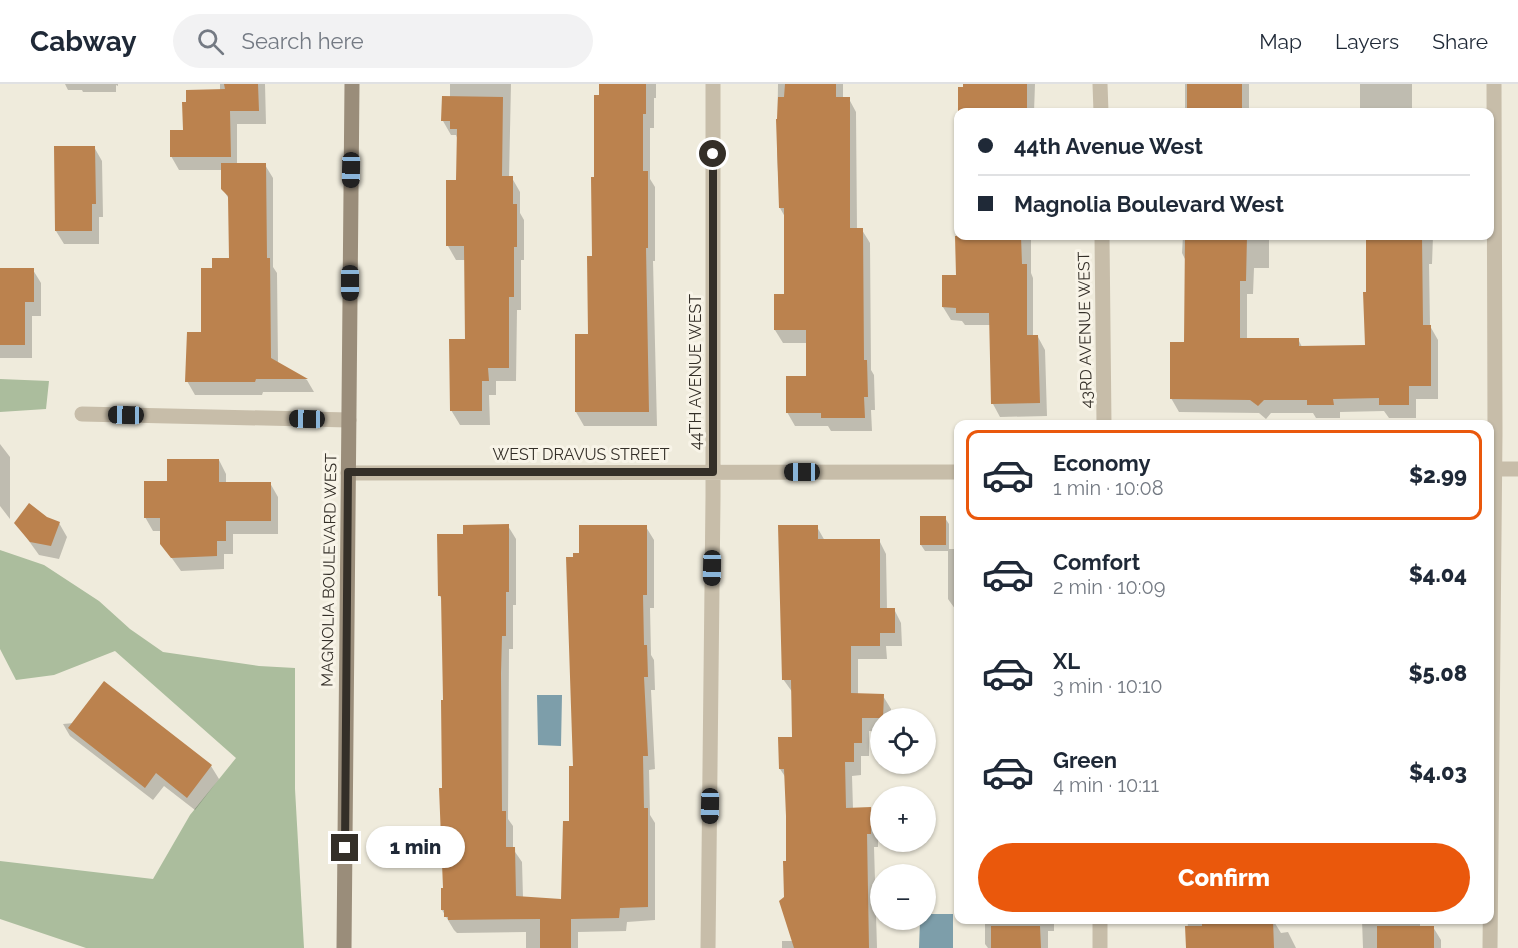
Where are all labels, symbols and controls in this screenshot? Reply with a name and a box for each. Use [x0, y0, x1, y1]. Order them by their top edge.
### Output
search box [173, 14, 593, 68]
text: Cabway [30, 25, 137, 58]
icon: search [194, 25, 227, 58]
text: Search here [242, 28, 364, 54]
text: Map [1259, 29, 1302, 54]
text: Layers [1335, 29, 1399, 54]
text: Share [1432, 29, 1488, 54]
text: 44th Avenue West [1014, 133, 1203, 159]
route start [699, 140, 726, 167]
car [342, 152, 360, 188]
text: Magnolia Boulevard West [1014, 191, 1284, 217]
street label: 43RD AVENUE WEST [1074, 251, 1096, 409]
car [341, 265, 359, 301]
street label: 44TH AVENUE WEST [686, 294, 705, 450]
car [108, 406, 144, 424]
car [289, 410, 325, 428]
street label: WEST DRAVUS STREET [492, 445, 670, 464]
icon: car [981, 448, 1035, 502]
text: Economy [1053, 450, 1151, 476]
street label: MAGNOLIA BOULEVARD WEST [317, 453, 341, 687]
text: $2.99 [1409, 462, 1467, 488]
car [784, 463, 820, 481]
text: 1 min · 10:08 [1053, 476, 1164, 500]
icon: car [981, 547, 1035, 601]
text: Comfort [1053, 549, 1140, 575]
car [703, 550, 721, 586]
text: $4.04 [1409, 561, 1467, 587]
text: 2 min · 10:09 [1053, 575, 1165, 599]
icon: car [981, 646, 1035, 700]
text: XL [1053, 648, 1080, 674]
text: $5.08 [1409, 660, 1467, 686]
text: 3 min · 10:10 [1053, 674, 1163, 698]
map controls [870, 708, 936, 930]
button: locate [870, 708, 936, 774]
icon: car [981, 745, 1035, 799]
text: Green [1053, 747, 1117, 773]
text: $4.03 [1409, 759, 1467, 785]
text: 4 min · 10:11 [1053, 773, 1159, 797]
button: + [870, 786, 936, 852]
car [701, 788, 719, 824]
callout: 1 min [366, 827, 465, 869]
route end [331, 834, 358, 861]
text: 1 min [390, 835, 441, 859]
button: Confirm [978, 843, 1470, 912]
button: − [870, 864, 936, 930]

